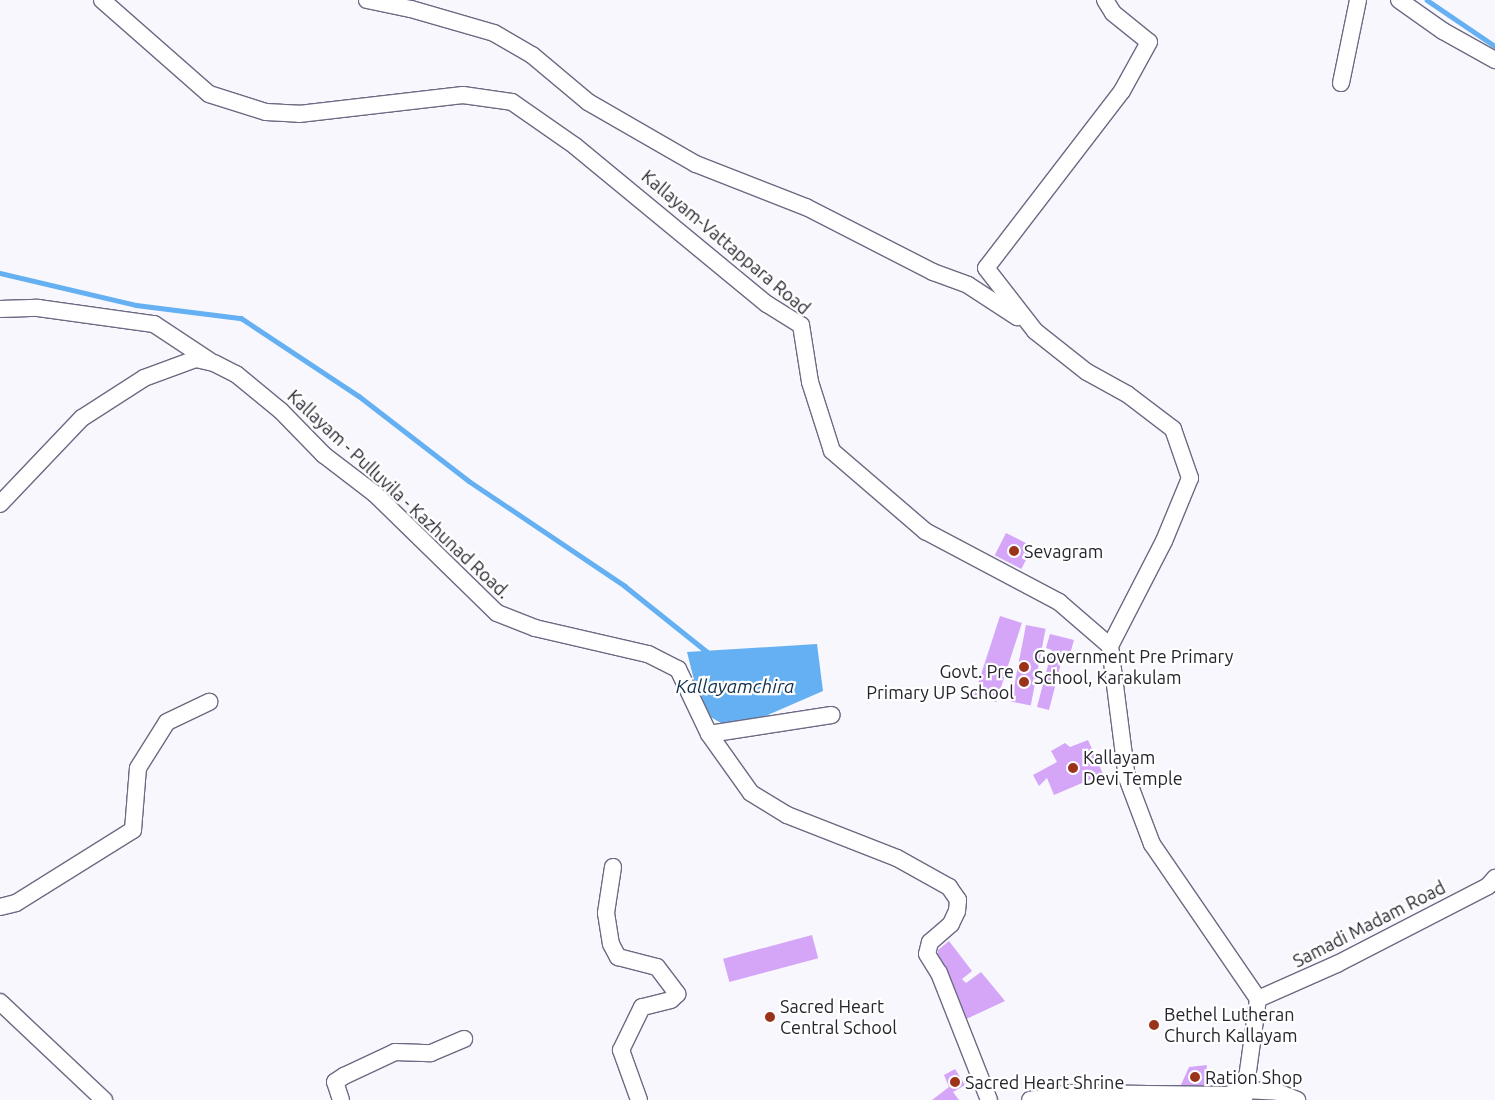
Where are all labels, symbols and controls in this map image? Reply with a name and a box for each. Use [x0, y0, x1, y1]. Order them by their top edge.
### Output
street label: Kallayam-Vattappara Road [637, 165, 815, 319]
street label: Kallayam - Pulluvila - Kazhunad Road. [283, 385, 515, 603]
place label: Sevagram [1024, 540, 1103, 562]
marker: Sevagram [1008, 545, 1020, 557]
place label: Government Pre Primary School, Karakulam [1034, 646, 1233, 689]
place label: Govt. Pre Primary UP School [866, 661, 1014, 704]
marker: Government Pre Primary School, Karakulam [1018, 661, 1030, 673]
water label: Kallayamchira [676, 676, 794, 698]
marker: Govt. Pre Primary UP School [1018, 676, 1030, 688]
place label: Kallayam Devi Temple [1083, 747, 1183, 790]
marker: Kallayam Devi Temple [1067, 762, 1079, 774]
street label: Samadi Madam Road [1289, 876, 1449, 972]
place label: Sacred Heart Central School [780, 996, 897, 1038]
place label: Bethel Lutheran Church Kallayam [1164, 1004, 1298, 1046]
marker: Sacred Heart Central School [764, 1011, 776, 1023]
marker: Bethel Lutheran Church Kallayam [1148, 1019, 1160, 1031]
place label: Ration Shop [1205, 1066, 1303, 1088]
place label: Sacred Heart Shrine [965, 1071, 1124, 1093]
marker: Ration Shop [1189, 1071, 1201, 1083]
marker: Sacred Heart Shrine [949, 1076, 961, 1088]

